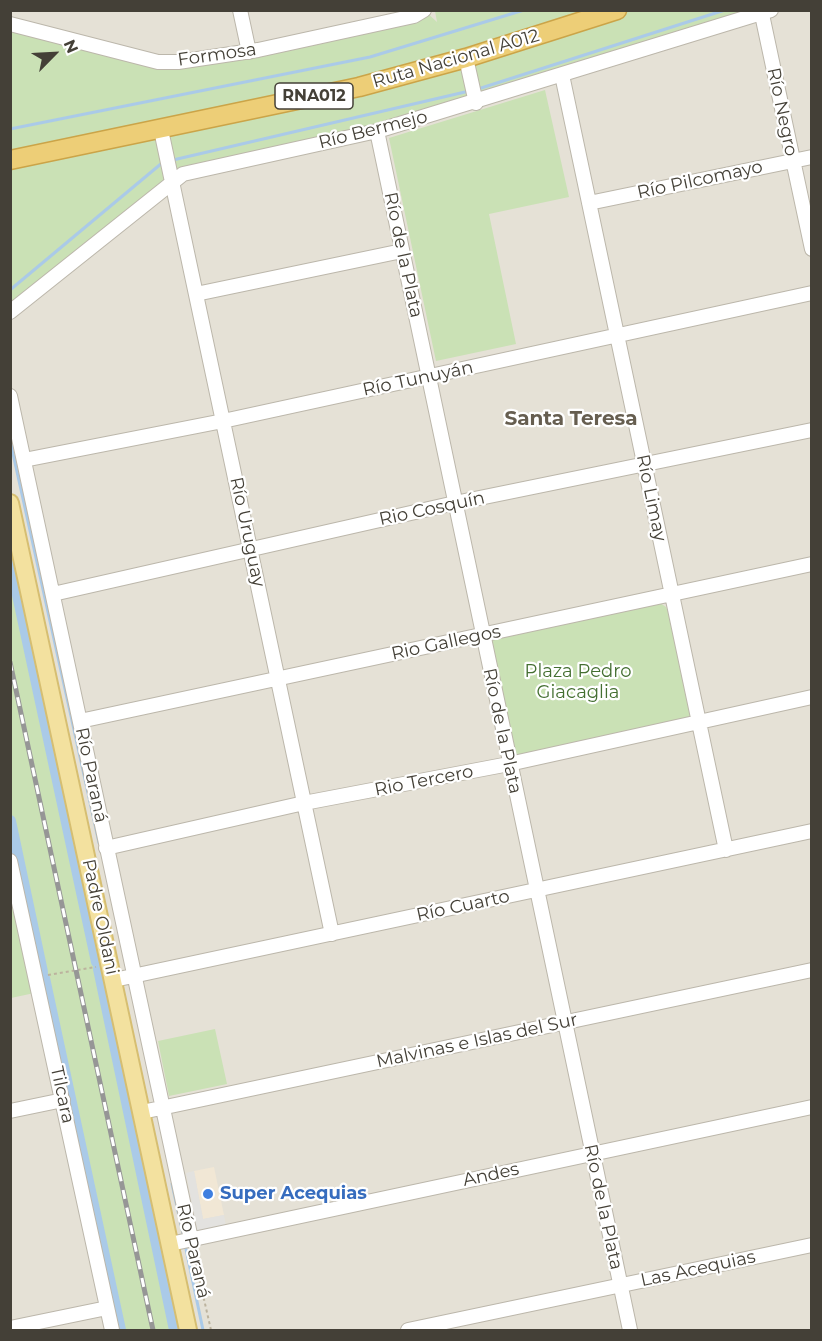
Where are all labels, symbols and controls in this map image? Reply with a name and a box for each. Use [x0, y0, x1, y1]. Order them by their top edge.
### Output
north arrow [24, 24, 84, 84]
street label: Ruta Nacional A012 [370, 25, 542, 93]
text: N [60, 37, 82, 56]
street label: Formosa [176, 39, 258, 71]
street label: Río Negro [762, 66, 802, 158]
road number: RNA012 [275, 83, 353, 109]
street label: Río Bermejo [316, 106, 430, 154]
street label: Río Pilcomayo [635, 156, 765, 204]
street label: Río de la Plata [379, 190, 427, 320]
street label: Río Tunuyán [361, 357, 475, 401]
district label: Santa Teresa [504, 407, 638, 431]
street label: Río Limay [631, 453, 671, 543]
street label: Río Uruguay [225, 475, 269, 589]
street label: Rio Cosquín [377, 487, 487, 531]
street label: Rio Gallegos [389, 621, 503, 665]
park label: Plaza Pedro Giacaglia [525, 661, 631, 704]
street label: Río de la Plata [478, 666, 526, 796]
street label: Río Paraná [70, 725, 112, 825]
street label: Rio Tercero [373, 761, 475, 801]
street label: Padre Oldani [77, 857, 123, 977]
street label: Río Cuarto [414, 886, 512, 926]
street label: Malvinas e Islas del Sur [374, 1009, 580, 1073]
street label: Tilcara [45, 1064, 79, 1126]
street label: Río de la Plata [579, 1142, 627, 1272]
street label: Andes [461, 1159, 521, 1191]
place label: Super Acequias [220, 1183, 367, 1205]
marker: Super Acequias [201, 1187, 215, 1201]
street label: Río Paraná [172, 1201, 214, 1301]
street label: Las Acequias [639, 1246, 757, 1292]

